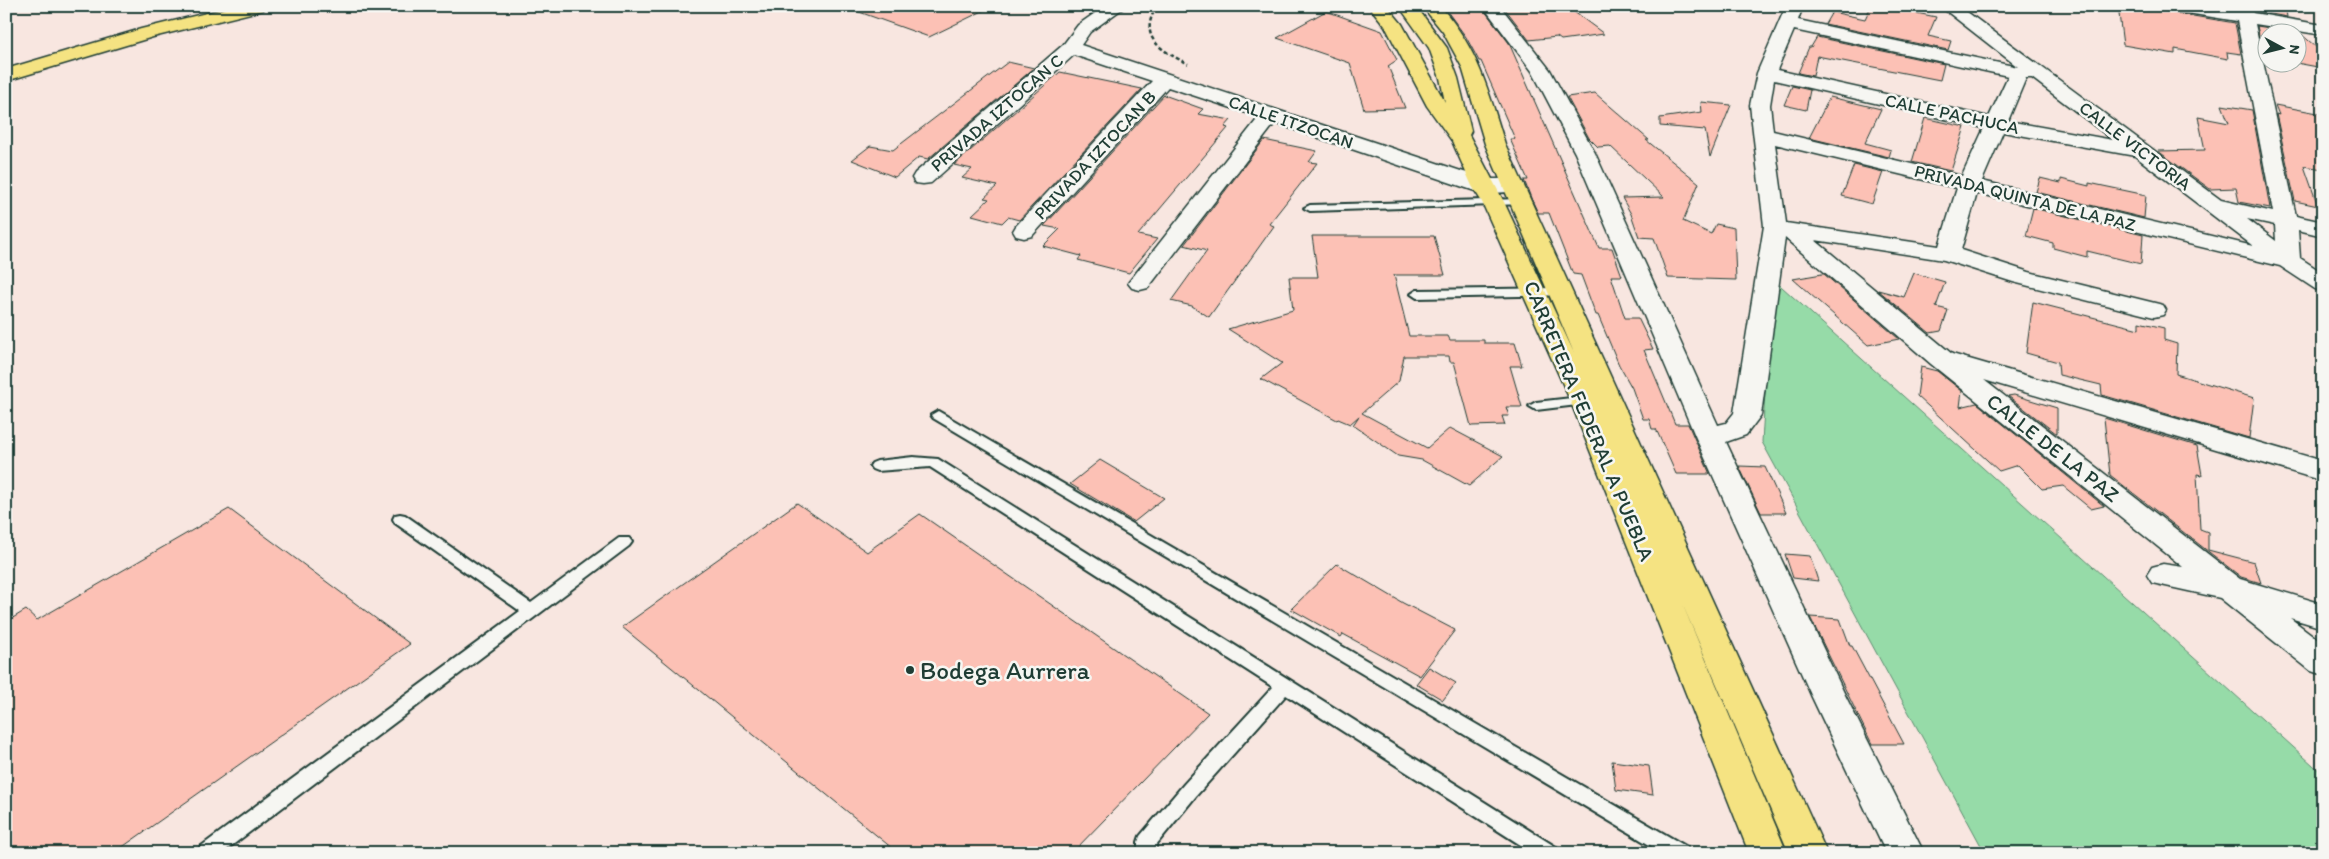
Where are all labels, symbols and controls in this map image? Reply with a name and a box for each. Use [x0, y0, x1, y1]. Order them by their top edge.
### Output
north arrow [2256, 22, 2306, 72]
text: N [2285, 44, 2303, 55]
street label: PRIVADA IZTOCAN C [926, 49, 1068, 177]
street label: PRIVADA IZTOCAN B [1029, 86, 1161, 224]
street label: CALLE PACHUCA [1883, 89, 2021, 139]
street label: CALLE ITZOCAN [1226, 90, 1356, 154]
street label: CALLE VICTORIA [2075, 97, 2196, 196]
street label: PRIVADA QUINTA DE LA PAZ [1912, 160, 2138, 236]
street label: CARRETERA FEDERAL A PUEBLA [1519, 277, 1660, 565]
street label: CALLE DE LA PAZ [1982, 388, 2125, 507]
place label: Bodega Aurrera [920, 655, 1090, 685]
marker: Bodega Aurrera [904, 664, 916, 676]

